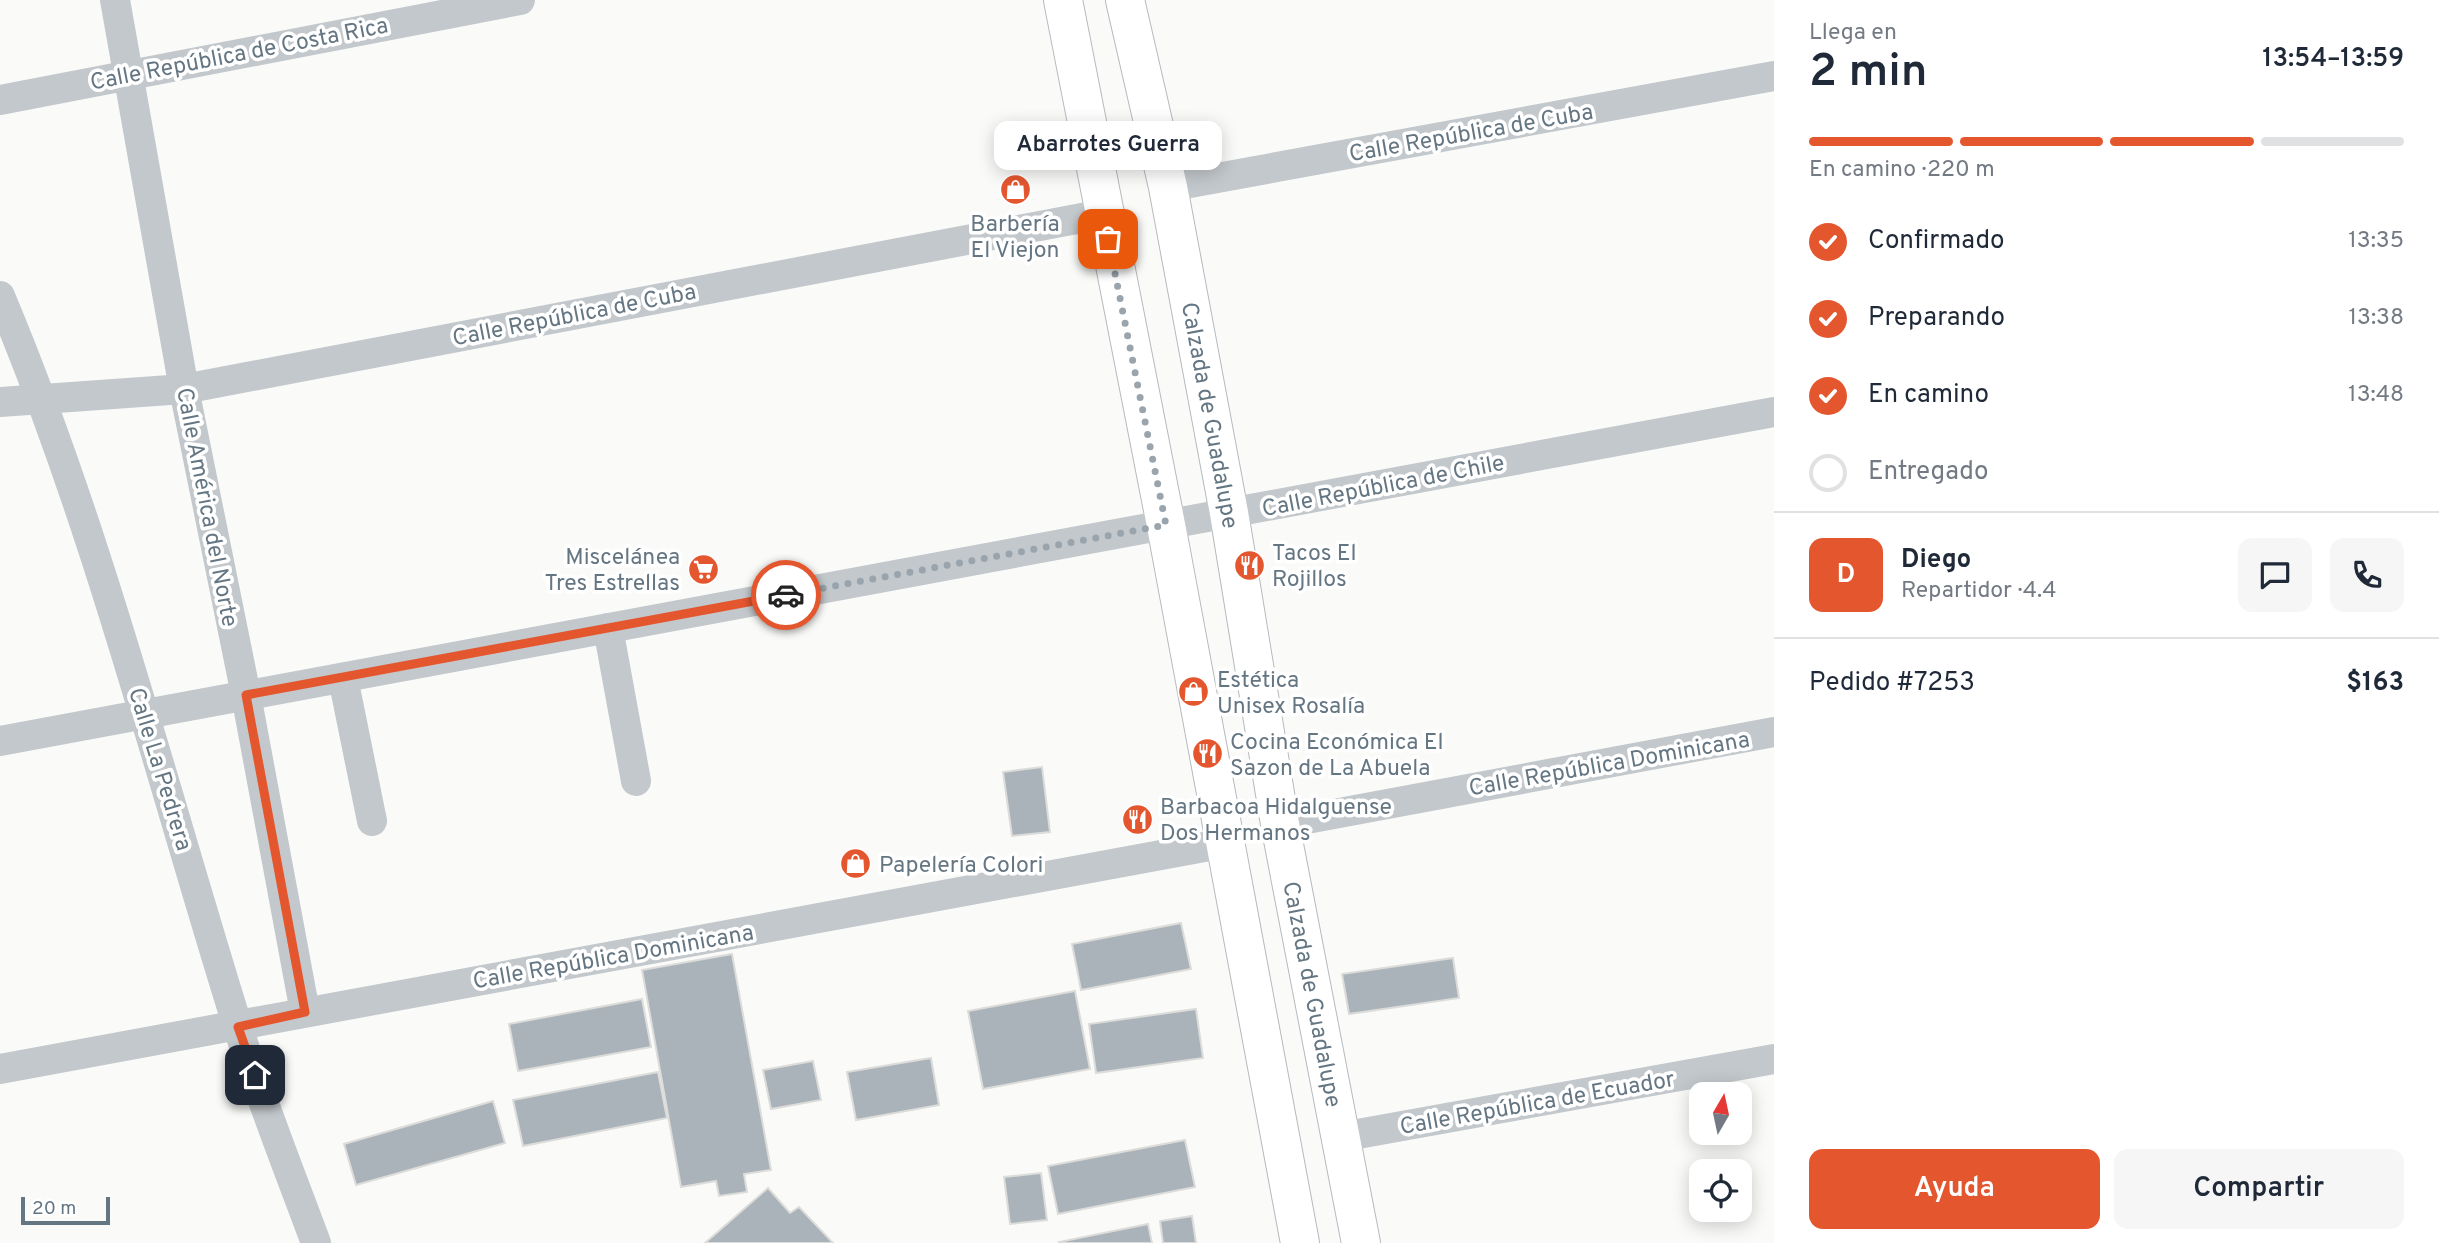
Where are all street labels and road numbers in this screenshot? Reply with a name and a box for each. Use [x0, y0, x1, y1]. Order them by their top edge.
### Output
street label: Calle República de Costa Rica [88, 12, 391, 99]
street label: Calle República de Cuba [1347, 99, 1596, 170]
street label: Calle República de Cuba [450, 279, 699, 354]
street label: Calzada de Guadalupe [1173, 300, 1243, 531]
street label: Calle América del Norte [168, 385, 243, 630]
street label: Calle República de Chile [1260, 450, 1507, 525]
street label: Calle La Pedrera [120, 685, 197, 855]
street label: Calle República Dominicana [1467, 726, 1752, 804]
street label: Calzada de Guadalupe [1274, 879, 1346, 1110]
street label: Calle República Dominicana [471, 919, 756, 997]
street label: Calle República de Ecuador [1398, 1066, 1677, 1143]

